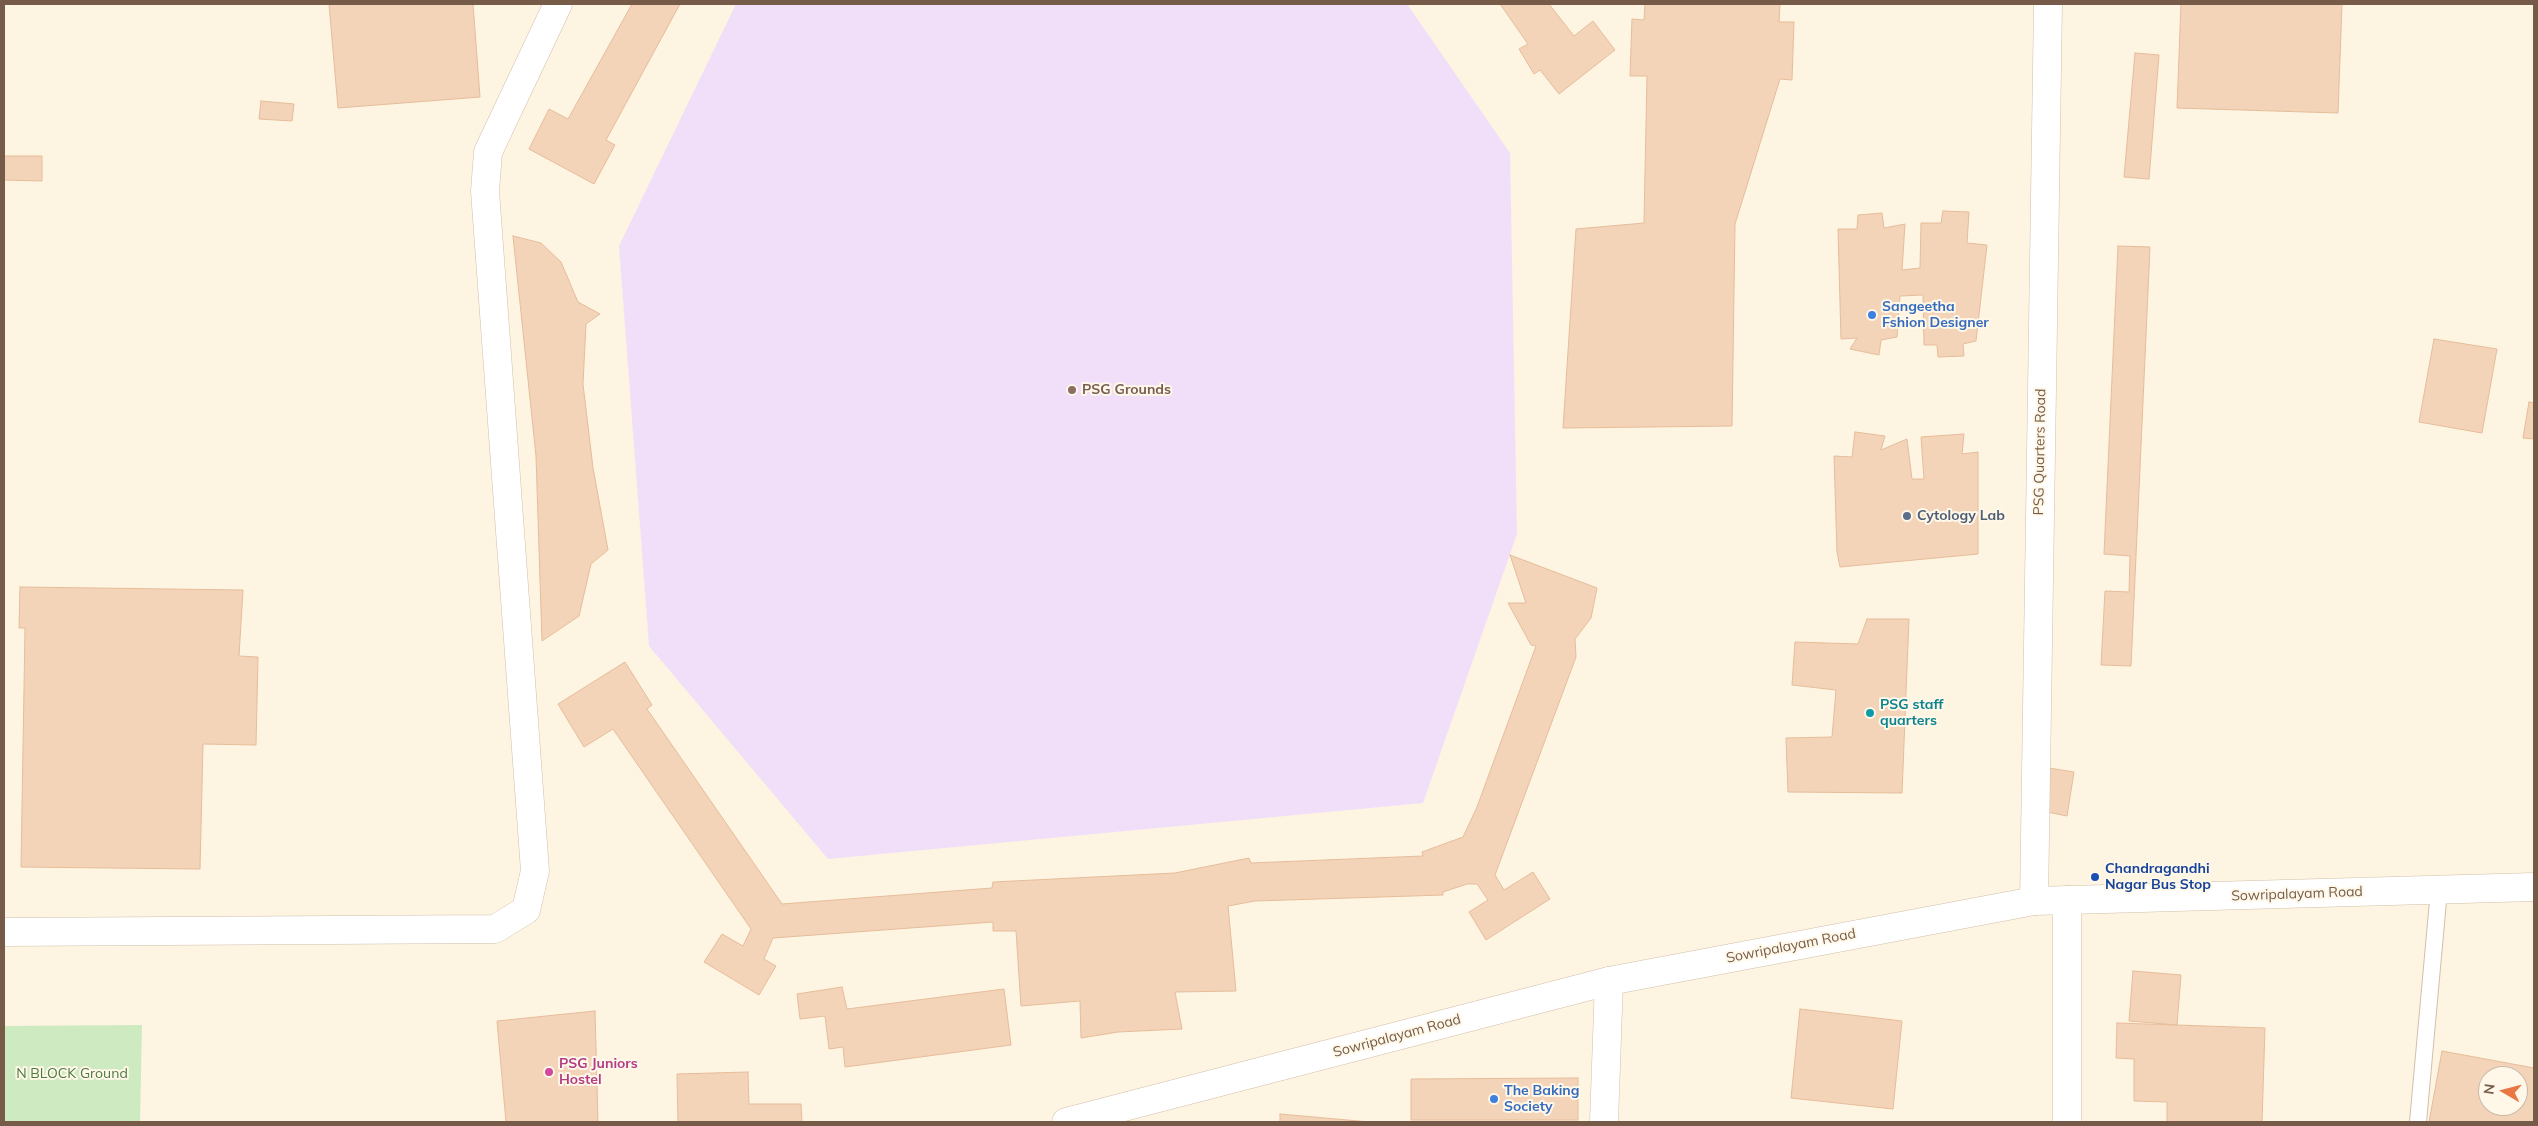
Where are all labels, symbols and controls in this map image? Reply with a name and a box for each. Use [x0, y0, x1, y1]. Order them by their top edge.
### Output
place label: Sangeetha Fshion Designer [1882, 299, 1989, 332]
marker: Sangeetha Fshion Designer [1866, 309, 1878, 321]
place label: PSG Grounds [1082, 382, 1171, 398]
marker: PSG Grounds [1066, 384, 1078, 396]
street label: PSG Quarters Road [2030, 388, 2050, 516]
place label: Cytology Lab [1917, 508, 2005, 524]
marker: Cytology Lab [1901, 510, 1913, 522]
place label: PSG staff quarters [1880, 697, 1943, 730]
marker: PSG staff quarters [1864, 707, 1876, 719]
place label: Chandragandhi Nagar Bus Stop [2105, 861, 2211, 894]
marker: Chandragandhi Nagar Bus Stop [2089, 871, 2101, 883]
street label: Sowripalayam Road [2231, 883, 2363, 905]
street label: Sowripalayam Road [1725, 925, 1857, 967]
street label: Sowripalayam Road [1331, 1011, 1463, 1061]
place label: PSG Juniors Hostel [559, 1056, 638, 1088]
park label: N BLOCK Ground [16, 1066, 128, 1082]
marker: PSG Juniors Hostel [543, 1066, 555, 1078]
north arrow [2478, 1066, 2528, 1116]
place label: The Baking Society [1504, 1083, 1579, 1116]
text: N [2479, 1083, 2499, 1096]
marker: The Baking Society [1488, 1093, 1500, 1105]

